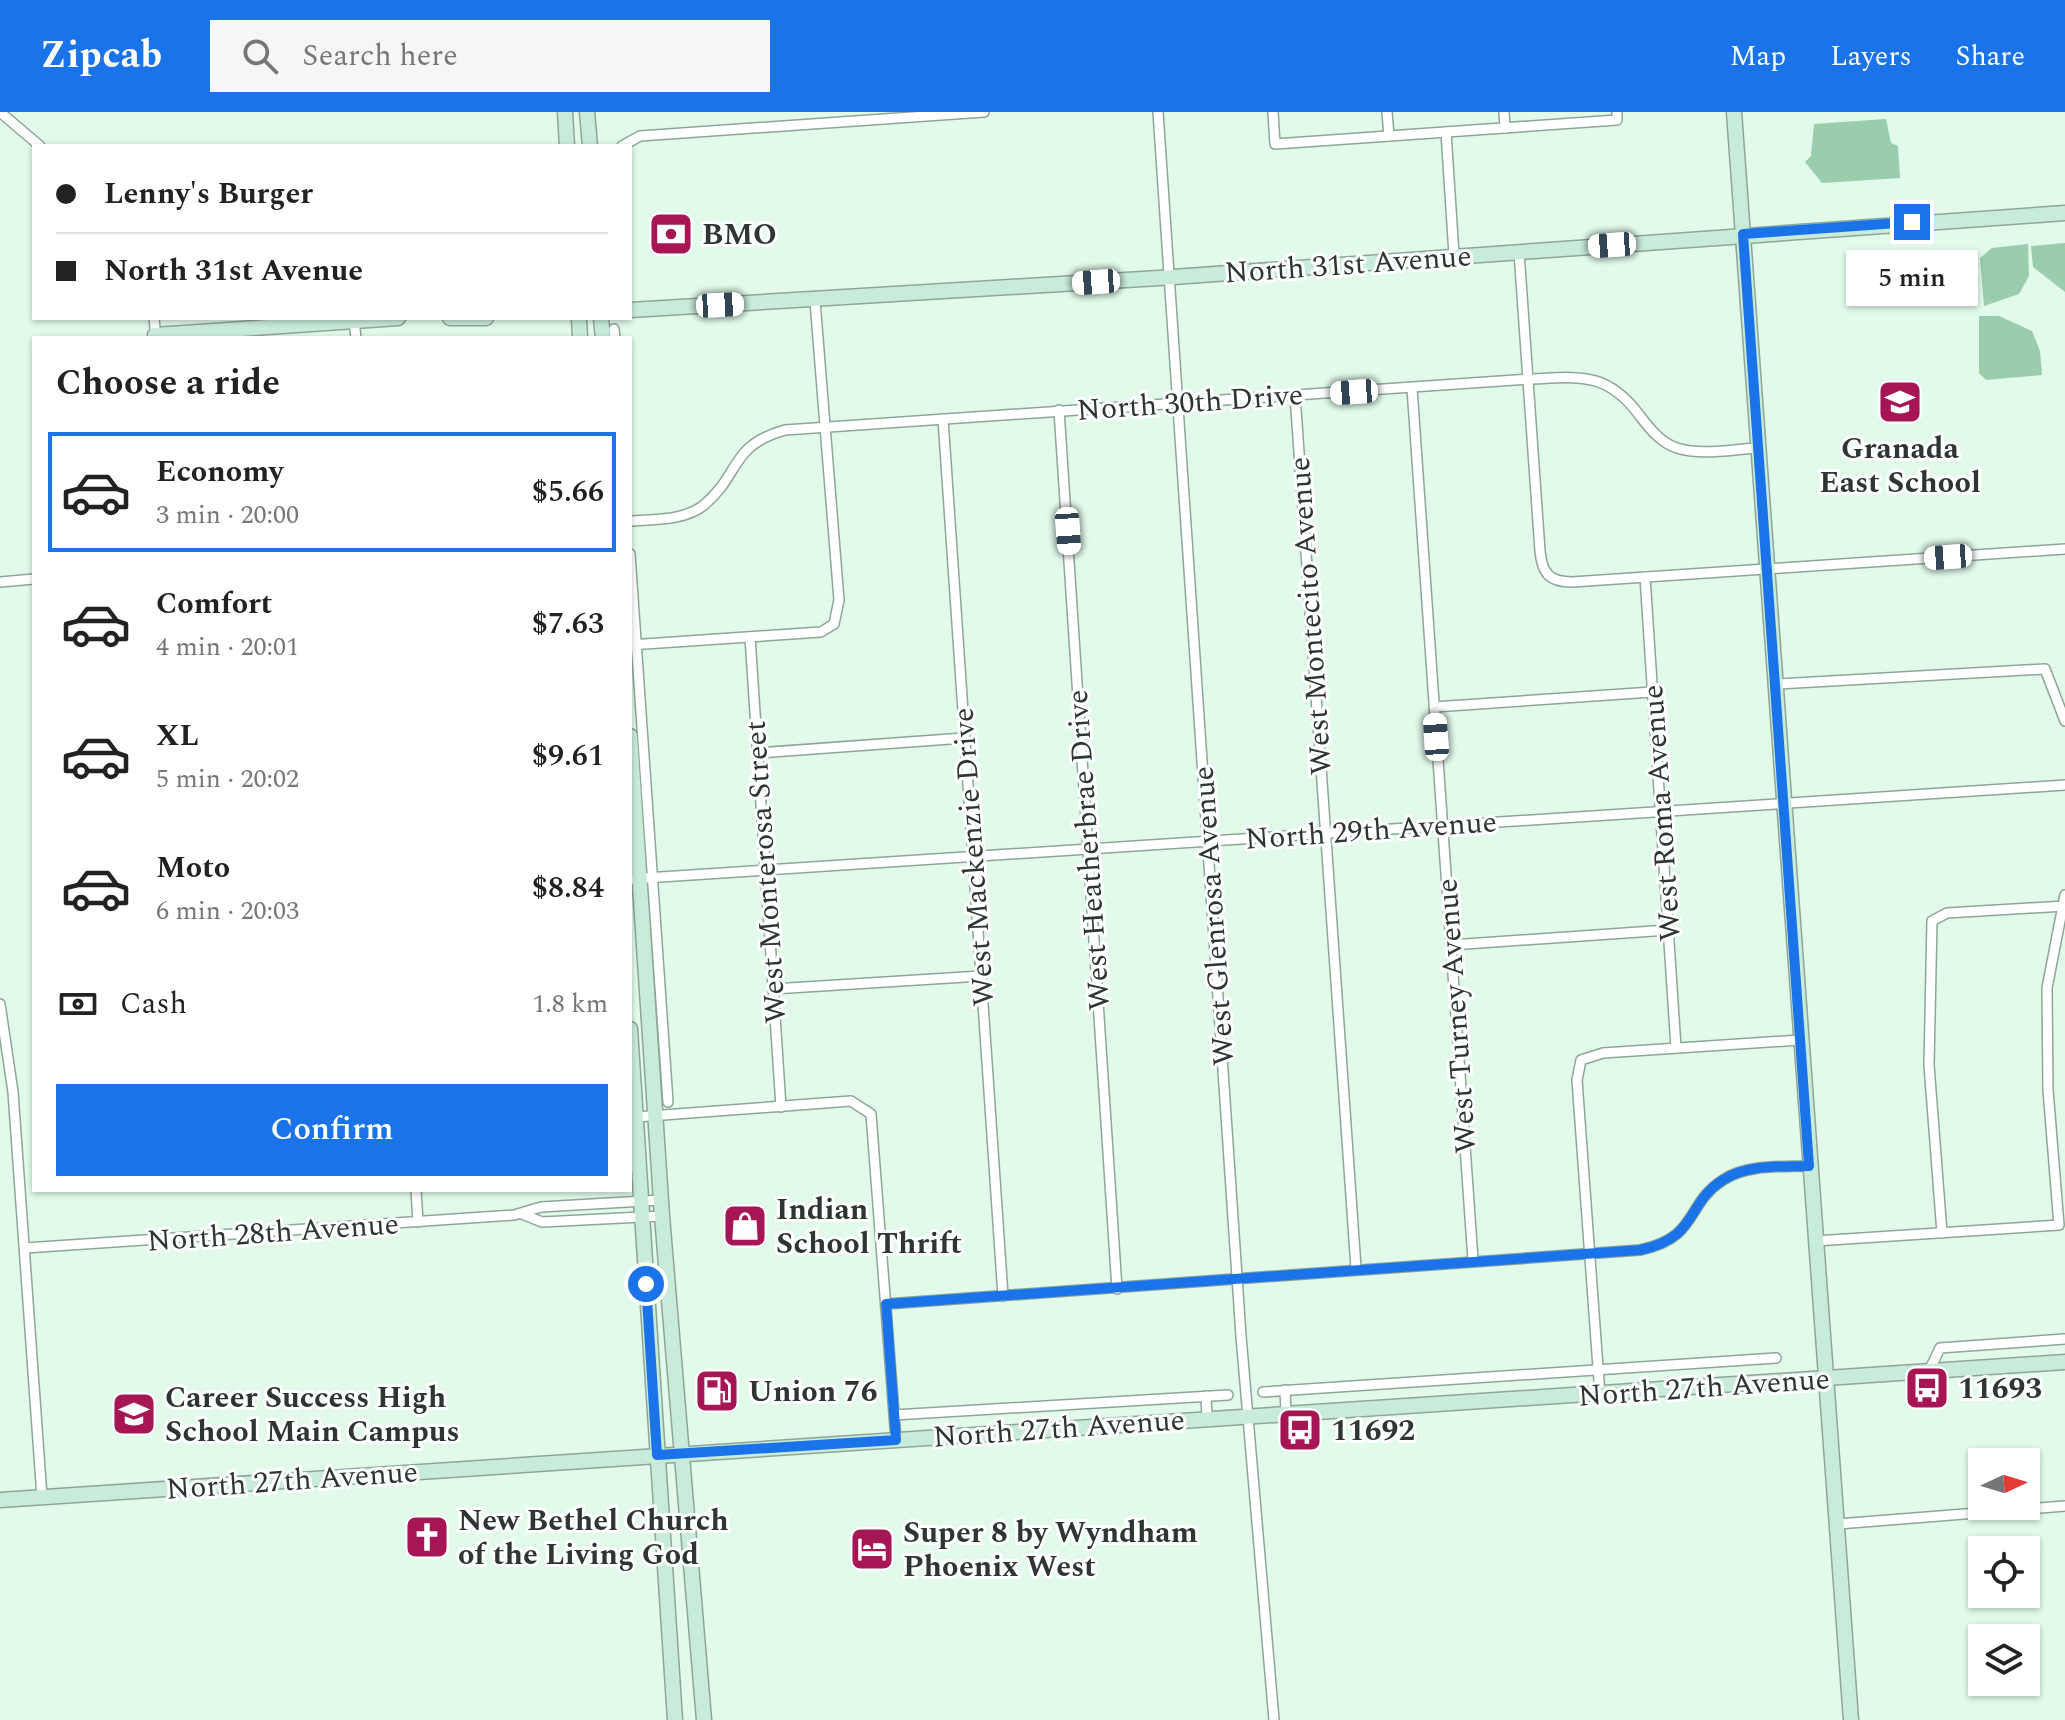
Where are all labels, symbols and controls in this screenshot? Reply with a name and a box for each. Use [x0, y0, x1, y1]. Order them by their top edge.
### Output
search box [210, 20, 770, 92]
text: Zipcab [40, 27, 162, 85]
text: Search here [302, 33, 458, 79]
icon: search [238, 34, 282, 78]
text: Map [1730, 35, 1786, 78]
text: Layers [1830, 35, 1912, 78]
text: Share [1956, 35, 2025, 78]
text: Lenny's Burger [104, 171, 313, 217]
route end [1894, 204, 1930, 240]
bank icon: BMO [647, 210, 695, 258]
place label: BMO [702, 212, 777, 258]
car [1587, 231, 1637, 259]
street label: North 31st Avenue [1223, 233, 1473, 297]
text: North 31st Avenue [104, 248, 363, 294]
callout: 5 min [1846, 250, 1978, 306]
text: 5 min [1878, 258, 1946, 298]
car [1071, 268, 1121, 296]
car [695, 292, 745, 318]
text: Choose a ride [56, 356, 280, 411]
street label: North 30th Drive [1075, 372, 1305, 434]
car [1329, 378, 1379, 406]
school or university icon: Granada East School [1876, 378, 1924, 426]
place label: Granada East School [1819, 426, 1981, 506]
text: Economy [156, 449, 283, 495]
street label: West Montecito Avenue [1277, 455, 1345, 777]
icon: car [60, 456, 132, 528]
text: $5.66 [532, 469, 604, 515]
text: 3 min · 20:00 [156, 495, 299, 535]
car [1054, 506, 1082, 556]
car [1923, 543, 1973, 571]
text: Comfort [156, 581, 272, 627]
icon: car [60, 588, 132, 660]
text: $7.63 [532, 601, 604, 647]
text: 4 min · 20:01 [156, 627, 299, 667]
street label: West Roma Avenue [1630, 683, 1694, 943]
street label: West Heatherbrae Drive [1055, 688, 1123, 1012]
street label: West Mackenzie Drive [941, 706, 1007, 1008]
car [1422, 712, 1450, 762]
text: XL [156, 713, 199, 759]
street label: West Monterosa Street [732, 719, 800, 1025]
icon: car [60, 720, 132, 792]
text: $9.61 [532, 733, 604, 779]
text: 5 min · 20:02 [156, 759, 299, 799]
street label: West Glenrosa Avenue [1181, 765, 1247, 1067]
street label: North 29th Avenue [1244, 799, 1499, 863]
text: Moto [156, 845, 230, 891]
icon: car [60, 852, 132, 924]
text: $8.84 [532, 865, 604, 911]
street label: West Turney Avenue [1424, 877, 1490, 1155]
text: 6 min · 20:03 [156, 891, 299, 931]
text: Cash [120, 981, 187, 1027]
icon: cash [56, 982, 100, 1026]
text: 1.8 km [532, 984, 608, 1024]
button: Confirm [56, 1084, 608, 1176]
place label: Indian School Thrift [776, 1187, 962, 1267]
street label: North 28th Avenue [146, 1201, 401, 1265]
shop icon: Indian School Thrift [721, 1202, 769, 1250]
route start [628, 1266, 664, 1302]
street label: North 27th Avenue [1577, 1356, 1832, 1420]
bus stop icon: 11693 [1903, 1364, 1951, 1412]
place label: 11693 [1958, 1366, 2042, 1412]
fuel station icon: Union 76 [693, 1367, 741, 1415]
place label: Union 76 [748, 1369, 877, 1415]
place label: Career Success High School Main Campus [165, 1375, 460, 1455]
school or university icon: Career Success High School Main Campus [110, 1390, 158, 1438]
street label: North 27th Avenue [932, 1397, 1187, 1461]
bus stop icon: 11692 [1276, 1406, 1324, 1454]
place label: 11692 [1331, 1408, 1415, 1454]
north arrow [1968, 1448, 2040, 1520]
map controls [1968, 1448, 2040, 1696]
street label: North 27th Avenue [165, 1449, 420, 1513]
place label: New Bethel Church of the Living God [458, 1498, 729, 1578]
place label: Super 8 by Wyndham Phoenix West [903, 1510, 1198, 1590]
church icon: New Bethel Church of the Living God [403, 1513, 451, 1561]
hotel icon: Super 8 by Wyndham Phoenix West [848, 1525, 896, 1573]
button: locate [1968, 1536, 2040, 1608]
button: layers [1968, 1624, 2040, 1696]

